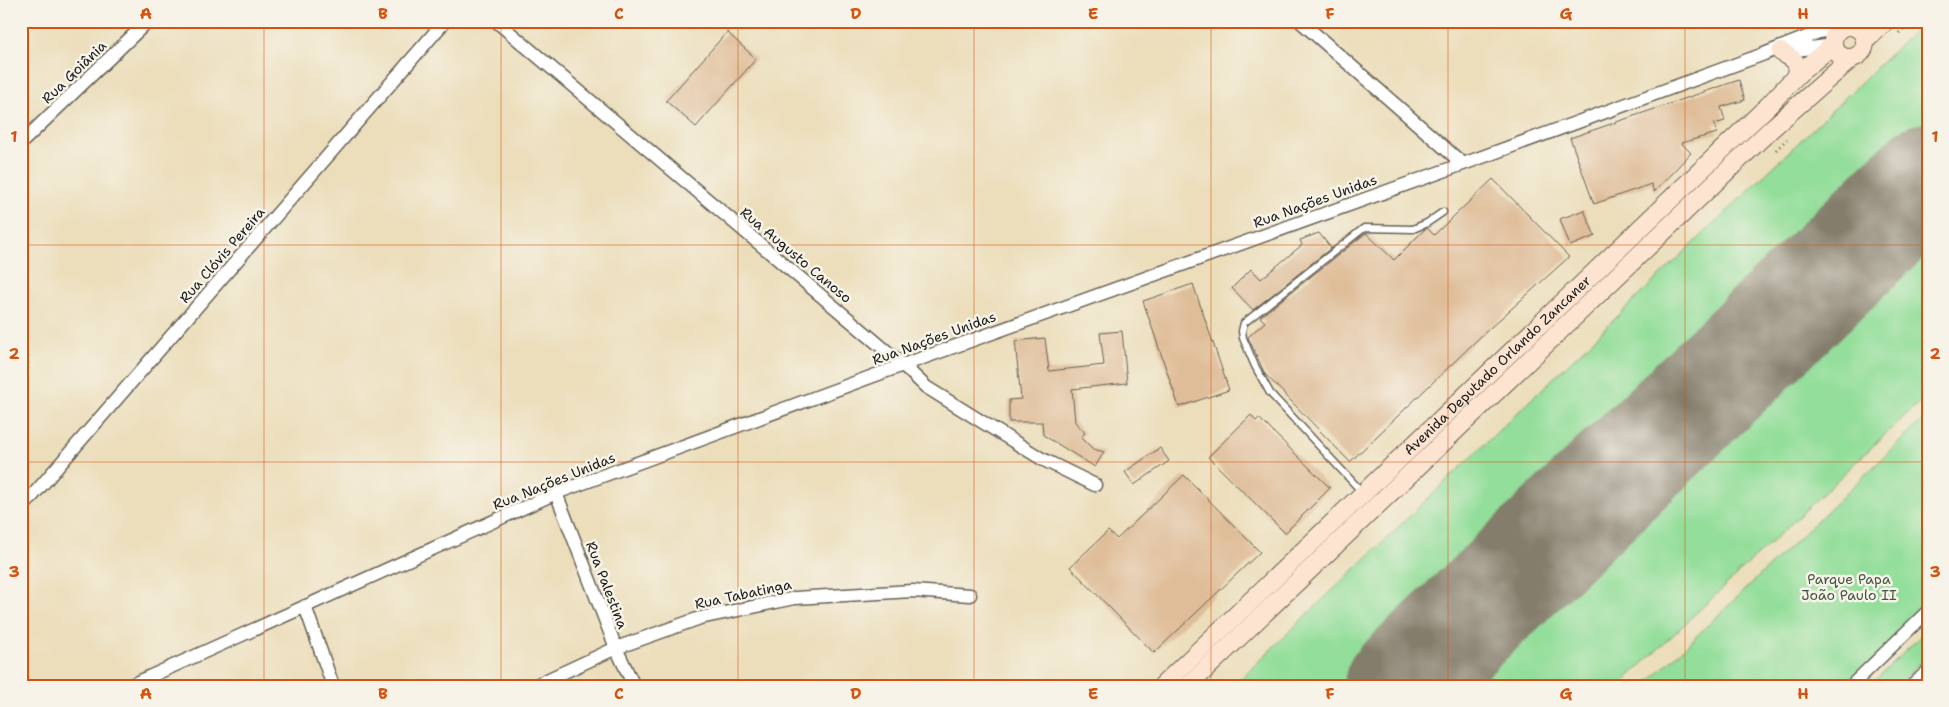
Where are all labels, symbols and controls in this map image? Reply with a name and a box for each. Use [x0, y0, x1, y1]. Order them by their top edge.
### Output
text: A [140, 3, 152, 24]
text: B [378, 3, 388, 24]
text: C [614, 3, 624, 24]
text: D [850, 3, 862, 24]
text: E [1088, 3, 1098, 24]
text: F [1325, 3, 1335, 24]
text: G [1560, 3, 1573, 24]
text: H [1797, 3, 1809, 24]
street label: Rua Goiânia [38, 36, 110, 107]
text: 1 [10, 126, 18, 147]
text: 1 [1931, 126, 1939, 147]
street label: Rua Nações Unidas [1251, 170, 1379, 232]
street label: Rua Clóvis Pereira [175, 203, 269, 307]
street label: Rua Augusto Canoso [737, 203, 855, 307]
street label: Avenida Deputado Orlando Zancaner [1400, 271, 1595, 459]
street label: Rua Nações Unidas [870, 307, 998, 369]
text: 2 [8, 343, 20, 364]
text: 2 [1929, 343, 1941, 364]
street label: Rua Nações Unidas [490, 448, 618, 514]
street label: Rua Palestina [582, 539, 632, 632]
text: 3 [8, 561, 20, 582]
text: 3 [1929, 561, 1941, 582]
park label: Parque Papa João Paulo II [1801, 570, 1897, 604]
street label: Rua Tabatinga [693, 575, 793, 613]
text: A [140, 683, 152, 704]
text: B [378, 683, 388, 704]
text: C [614, 683, 624, 704]
text: D [850, 683, 862, 704]
text: E [1088, 683, 1098, 704]
text: F [1325, 683, 1335, 704]
text: G [1560, 683, 1573, 704]
text: H [1797, 683, 1809, 704]

